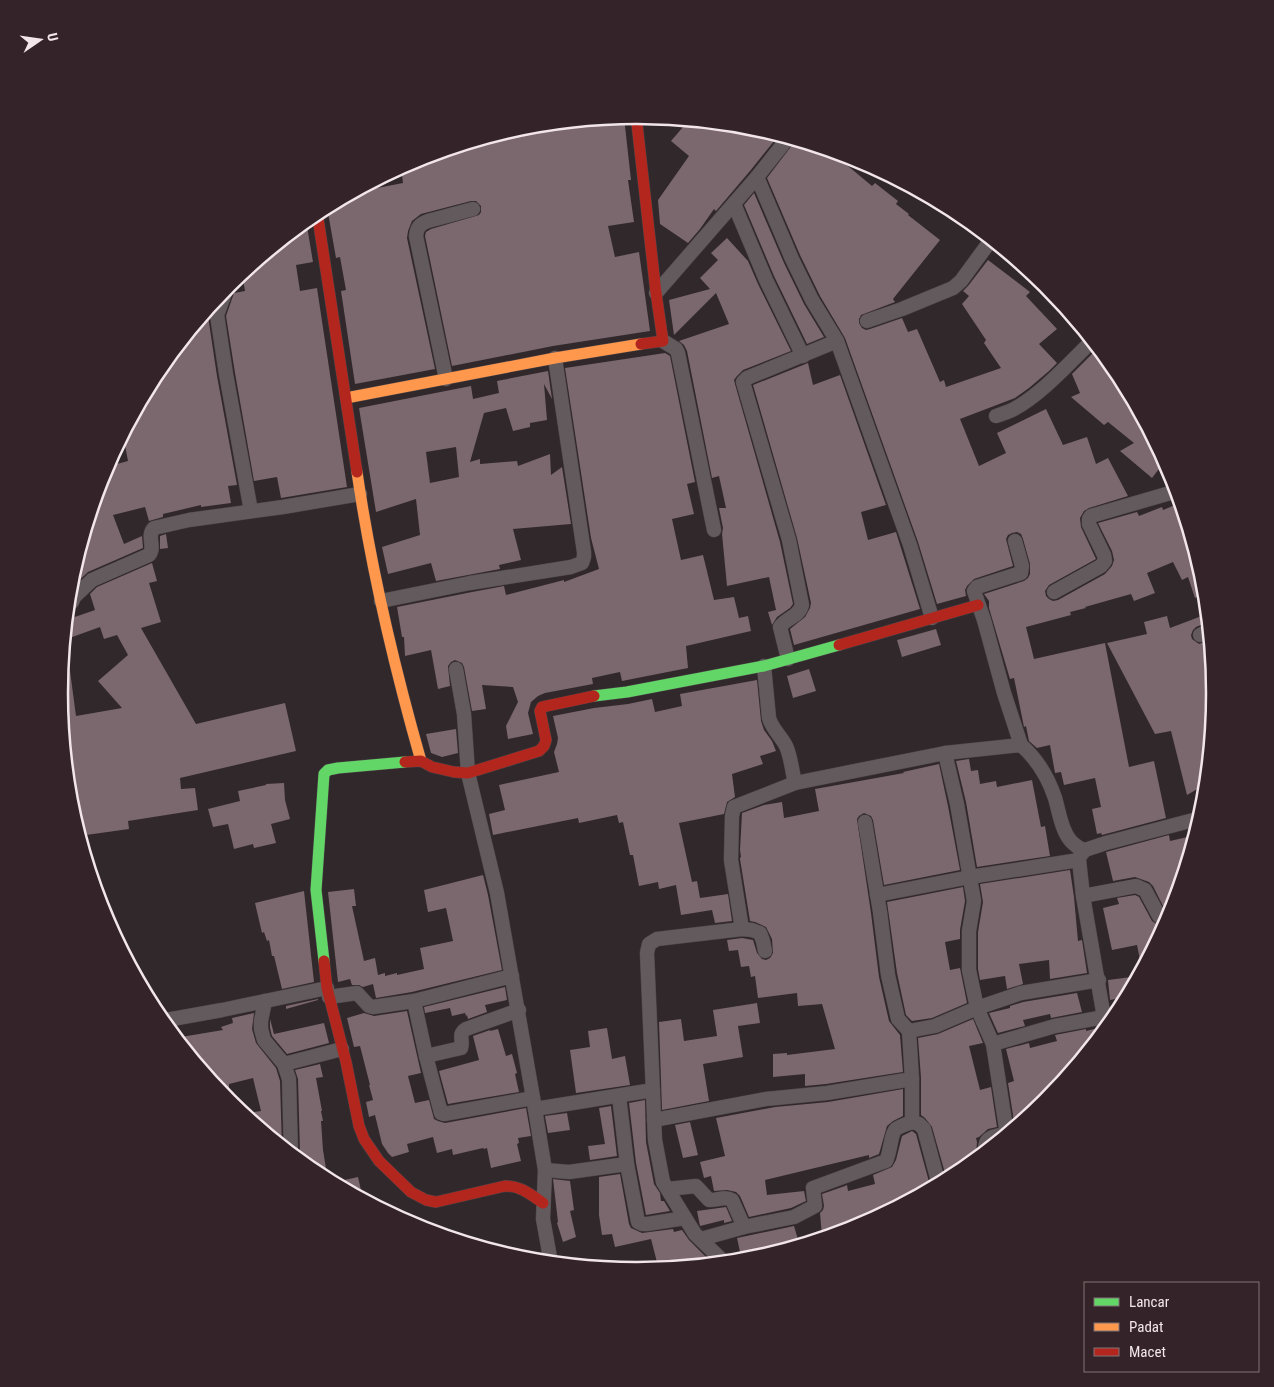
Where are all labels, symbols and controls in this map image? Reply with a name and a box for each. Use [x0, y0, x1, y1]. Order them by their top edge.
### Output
north arrow [15, 15, 65, 65]
text: U [44, 31, 61, 43]
legend [1084, 1282, 1259, 1372]
text: Lancar [1129, 1293, 1170, 1311]
text: Padat [1129, 1318, 1163, 1336]
text: Macet [1129, 1343, 1166, 1361]

